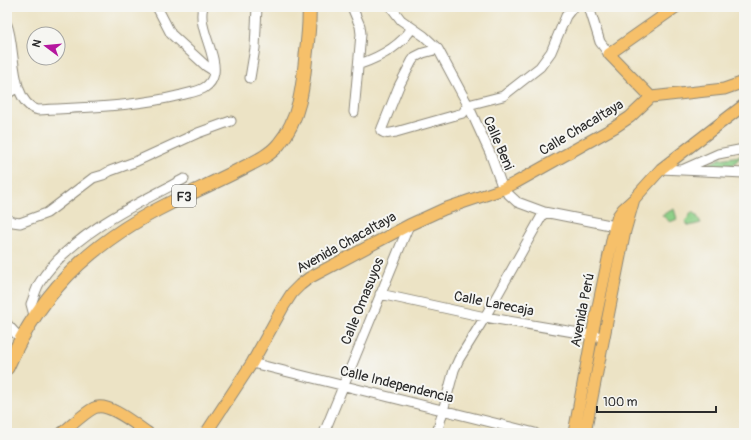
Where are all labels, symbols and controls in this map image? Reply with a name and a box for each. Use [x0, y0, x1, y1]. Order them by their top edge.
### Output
north arrow [26, 26, 66, 66]
text: N [30, 37, 44, 49]
street label: Calle Chacaltaya [536, 96, 626, 159]
street label: Calle Beni [480, 114, 518, 173]
road number: F3 [172, 185, 196, 207]
street label: Avenida Chacaltaya [293, 208, 399, 277]
street label: Calle Omasuyos [337, 254, 388, 347]
street label: Avenida Perú [567, 272, 598, 348]
street label: Calle Larecaja [452, 287, 535, 320]
street label: Calle Independencia [338, 362, 455, 407]
scale bar [597, 388, 716, 414]
text: 100 m [603, 395, 638, 410]

